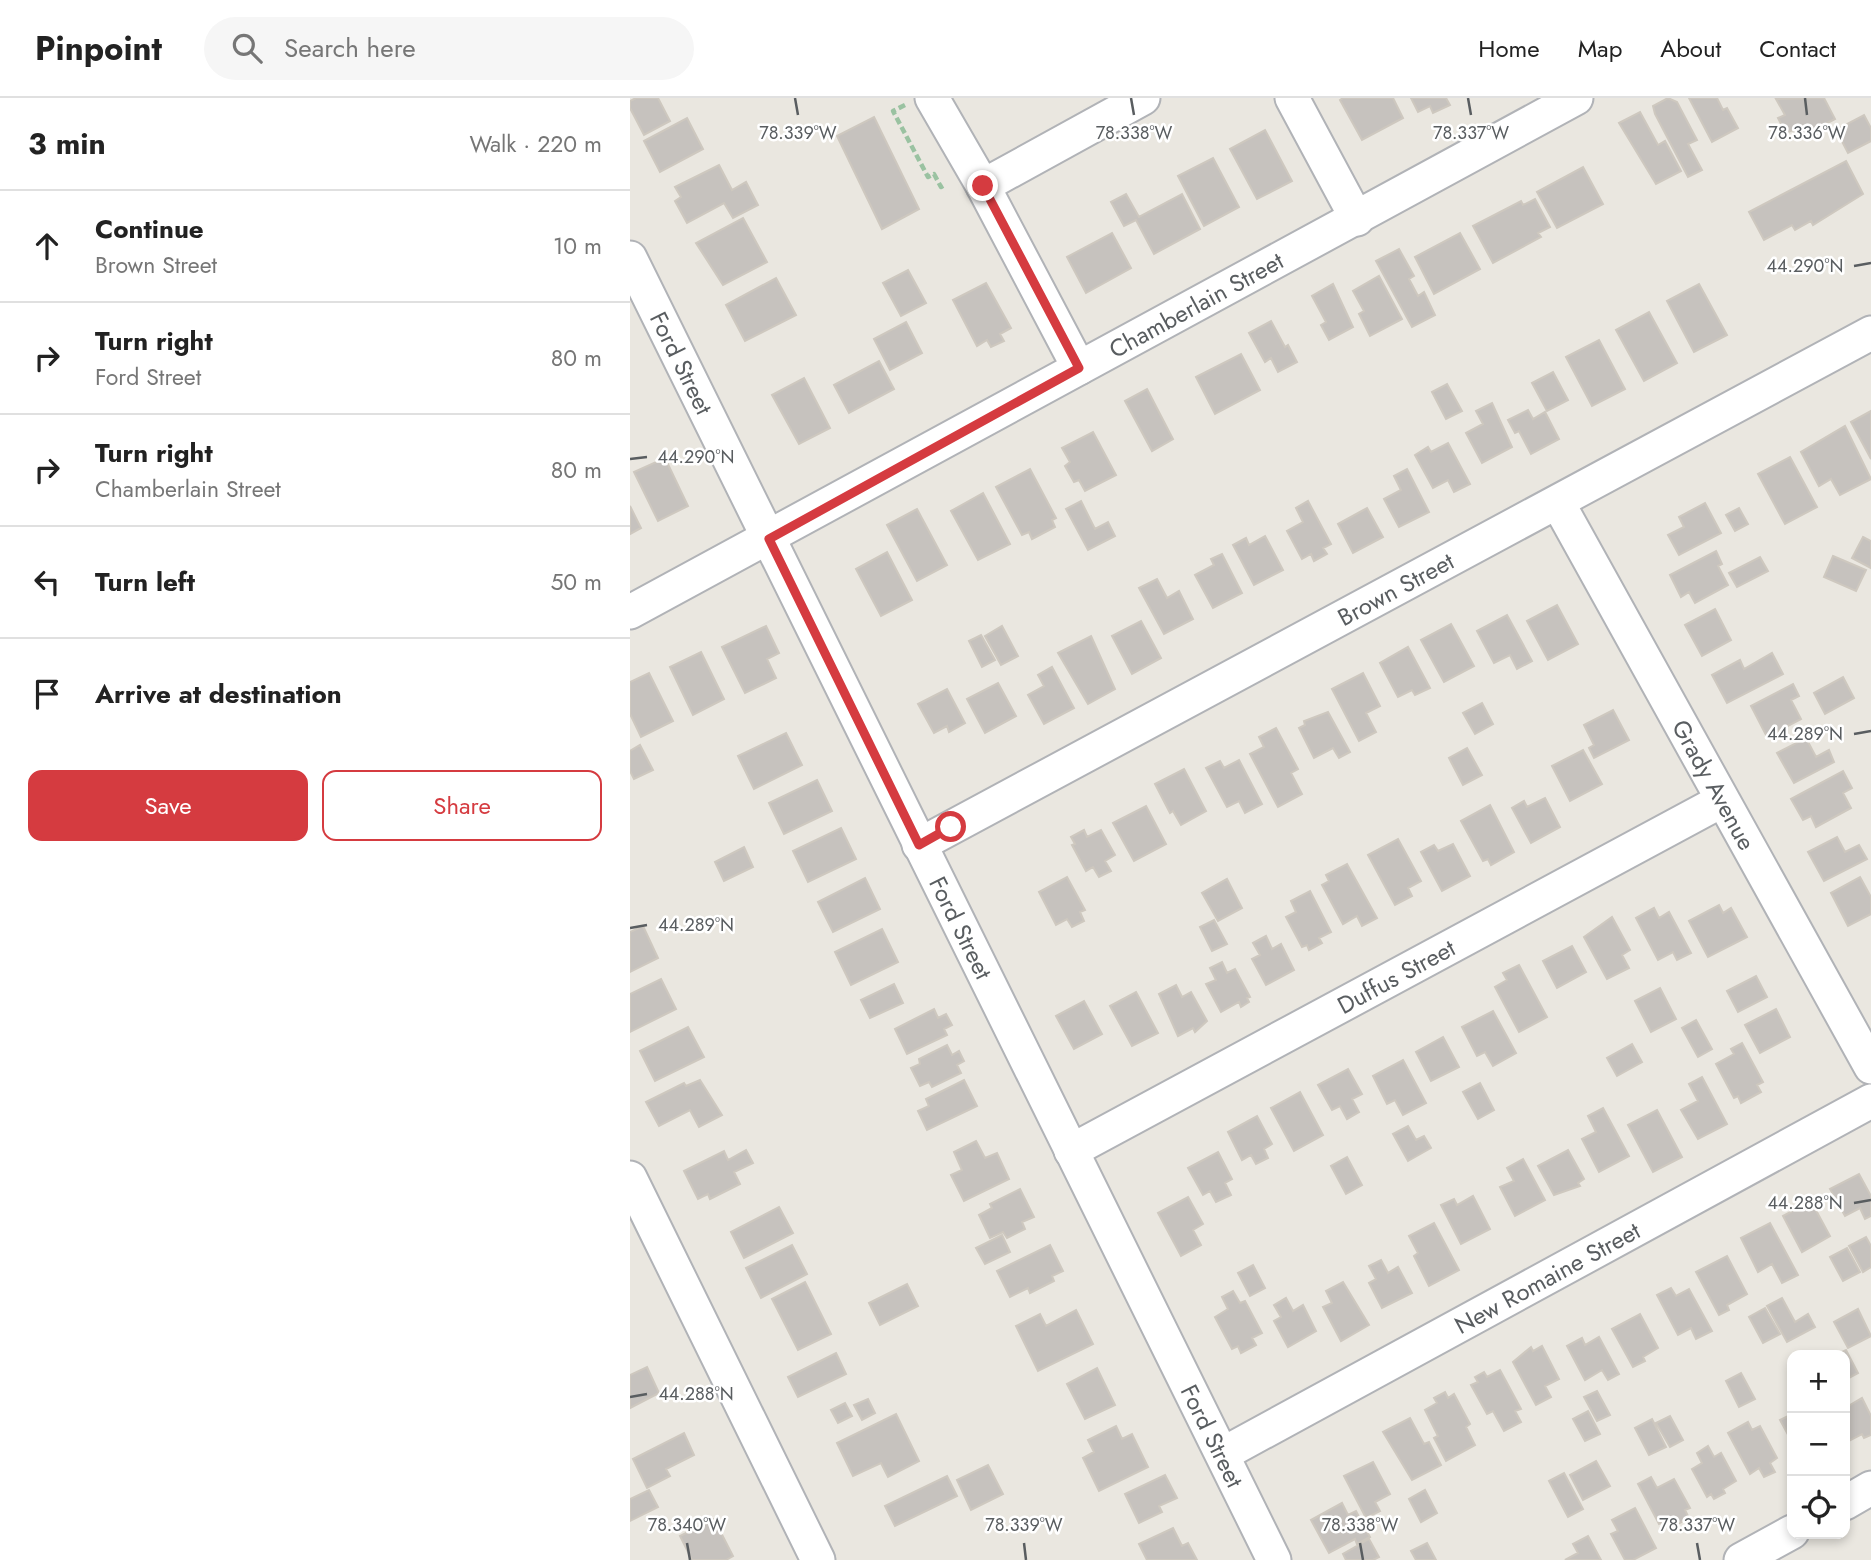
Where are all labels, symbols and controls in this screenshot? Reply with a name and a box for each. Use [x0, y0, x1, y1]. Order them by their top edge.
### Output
search box [204, 17, 694, 80]
text: Pinpoint [35, 25, 162, 72]
icon: search [228, 29, 266, 67]
text: Search here [284, 29, 416, 67]
text: Home [1478, 31, 1540, 66]
text: Map [1578, 31, 1622, 66]
text: About [1660, 31, 1721, 66]
text: Contact [1759, 31, 1836, 66]
text: 78.339°W [759, 120, 837, 146]
text: 78.338°W [1096, 120, 1173, 146]
text: 78.337°W [1433, 120, 1509, 146]
text: 78.336°W [1768, 120, 1846, 146]
text: 3 min [28, 122, 106, 165]
text: Walk · 220 m [470, 127, 602, 161]
route end [967, 170, 998, 201]
text: Continue [95, 210, 204, 248]
icon: ahead [28, 227, 66, 265]
text: 10 m [553, 229, 602, 263]
street label: Chamberlain Street [1102, 243, 1290, 366]
text: Brown Street [95, 248, 217, 282]
text: 44.290°N [1767, 253, 1843, 279]
street label: Ford Street [642, 305, 722, 421]
text: Turn right [95, 322, 213, 360]
icon: right [28, 339, 66, 377]
text: 80 m [551, 341, 602, 375]
text: Ford Street [95, 360, 201, 394]
text: Turn right [95, 434, 213, 472]
text: 44.290°N [658, 444, 734, 470]
icon: right [28, 451, 66, 489]
text: 80 m [551, 453, 602, 487]
text: Chamberlain Street [95, 472, 281, 506]
street label: Brown Street [1331, 543, 1460, 634]
icon: left [28, 563, 66, 601]
text: Turn left [95, 563, 195, 601]
text: 50 m [550, 565, 602, 599]
icon: arrive [28, 675, 66, 713]
text: Arrive at destination [95, 675, 342, 713]
street label: Grady Avenue [1664, 713, 1765, 856]
text: 44.289°N [1767, 721, 1843, 747]
button: Save [28, 770, 308, 841]
button: Share [322, 770, 602, 841]
route start [935, 811, 966, 842]
street label: Ford Street [921, 870, 1002, 985]
text: 44.289°N [658, 912, 734, 938]
street label: Duffus Street [1331, 930, 1461, 1022]
text: 44.288°N [1767, 1190, 1843, 1216]
street label: New Romaine Street [1448, 1213, 1646, 1342]
map controls [1787, 1350, 1850, 1539]
button: + [1787, 1350, 1850, 1413]
street label: Ford Street [1172, 1378, 1253, 1493]
text: 44.288°N [658, 1381, 734, 1407]
button: − [1787, 1413, 1850, 1476]
button: locate [1787, 1476, 1850, 1539]
text: 78.340°W [648, 1512, 726, 1538]
text: 78.339°W [985, 1512, 1063, 1538]
text: 78.338°W [1322, 1512, 1399, 1538]
text: 78.337°W [1659, 1512, 1735, 1538]

